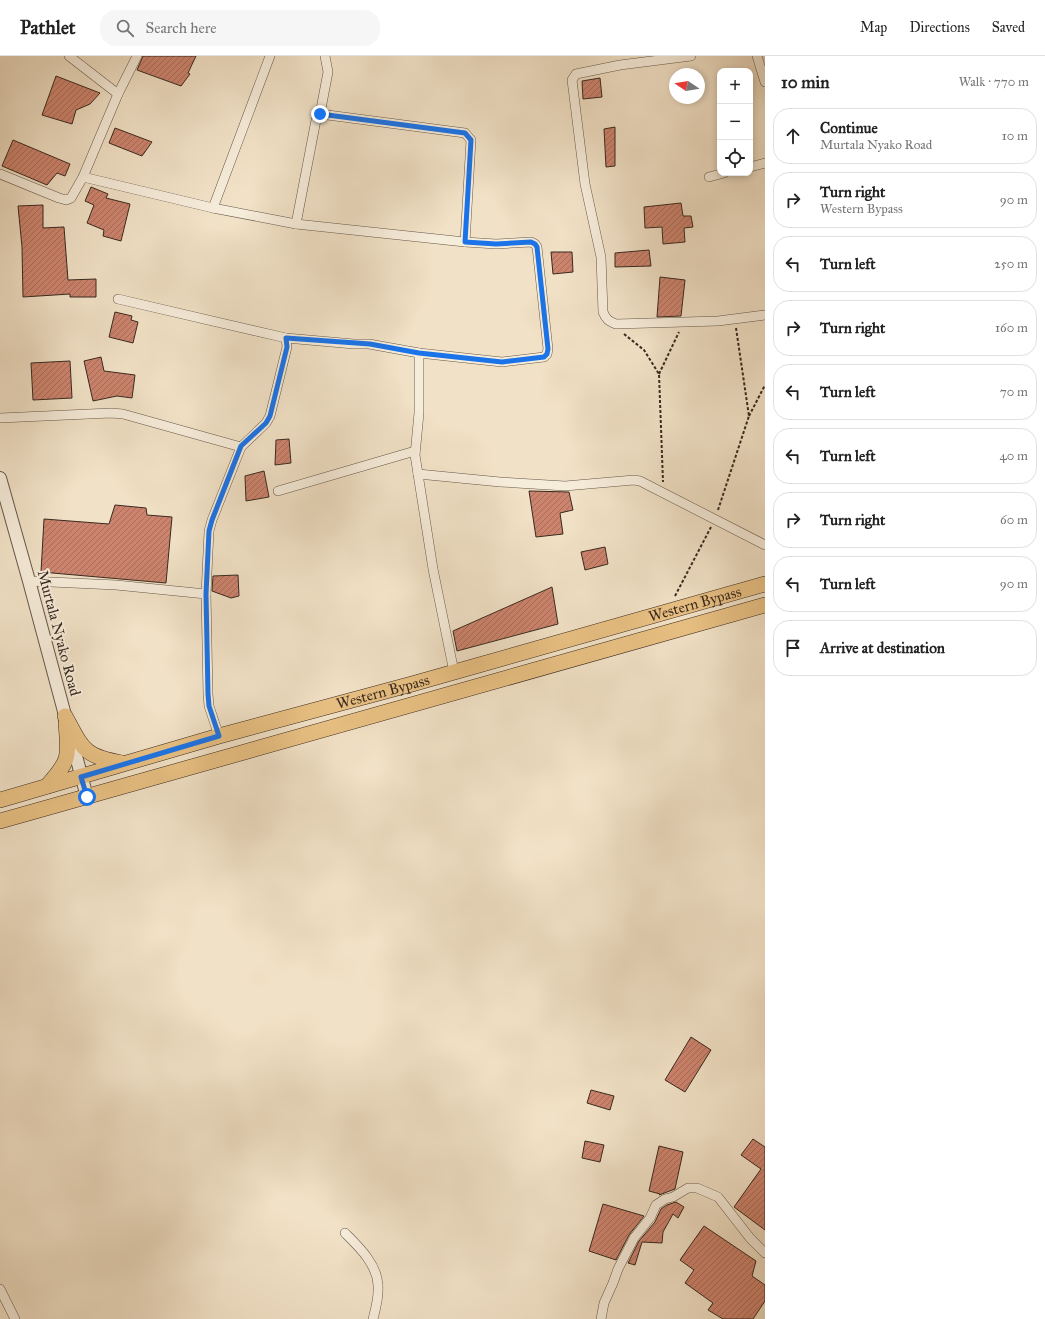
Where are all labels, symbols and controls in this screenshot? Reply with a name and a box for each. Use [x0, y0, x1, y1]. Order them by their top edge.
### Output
search box [100, 10, 380, 46]
text: Pathlet [20, 16, 76, 39]
icon: search [114, 17, 136, 39]
text: Search here [146, 19, 217, 37]
text: Map [860, 19, 887, 36]
text: Directions [909, 19, 970, 36]
text: Saved [992, 19, 1025, 36]
north arrow [669, 68, 705, 104]
map controls [717, 68, 753, 176]
button: + [717, 68, 753, 104]
text: 10 min [781, 72, 829, 93]
text: Walk · 770 m [959, 74, 1029, 90]
button: − [717, 104, 753, 140]
route end [311, 105, 329, 123]
text: Continue [820, 119, 878, 137]
icon: ahead [782, 125, 804, 147]
text: 10 m [1002, 128, 1028, 144]
text: Murtala Nyako Road [820, 137, 932, 153]
button: locate [717, 140, 753, 176]
text: Turn right [820, 183, 885, 201]
icon: right [782, 189, 804, 211]
text: 90 m [1000, 192, 1028, 208]
text: Western Bypass [820, 201, 903, 217]
icon: left [782, 253, 804, 275]
text: Turn left [820, 255, 876, 273]
text: 250 m [994, 256, 1028, 272]
icon: right [782, 317, 804, 339]
text: Turn right [820, 319, 885, 337]
text: 160 m [995, 320, 1028, 336]
icon: left [782, 381, 804, 403]
text: Turn left [820, 383, 876, 401]
text: 70 m [1000, 384, 1028, 400]
icon: left [782, 445, 804, 467]
text: Turn left [820, 447, 876, 465]
text: 40 m [999, 448, 1028, 464]
icon: right [782, 509, 804, 531]
text: Turn right [820, 511, 885, 529]
text: 60 m [1000, 512, 1028, 528]
street label: Murtala Nyako Road [34, 568, 85, 698]
icon: left [782, 573, 804, 595]
text: Turn left [820, 575, 876, 593]
text: 90 m [1000, 576, 1028, 592]
street label: Western Bypass [646, 582, 743, 626]
icon: arrive [782, 637, 804, 659]
text: Arrive at destination [820, 639, 945, 657]
street label: Western Bypass [334, 670, 432, 713]
route start [78, 788, 96, 806]

